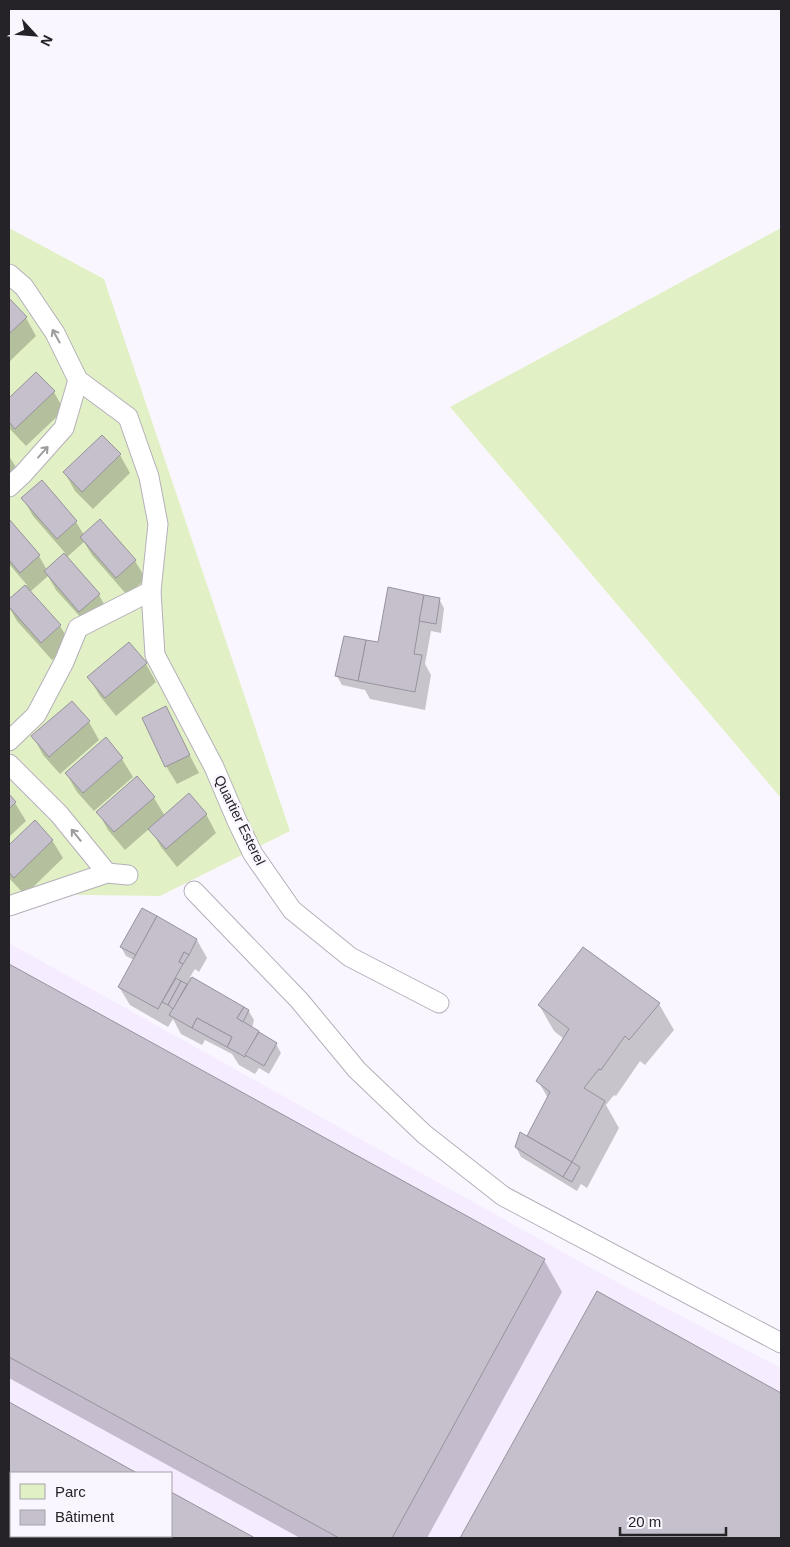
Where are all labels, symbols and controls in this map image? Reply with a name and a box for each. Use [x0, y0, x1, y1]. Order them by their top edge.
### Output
north arrow [10, 10, 60, 60]
text: N [37, 33, 56, 49]
one-way arrow [51, 329, 61, 344]
one-way arrow [37, 446, 49, 459]
street label: Quartier Esterel [211, 772, 269, 868]
one-way arrow [70, 829, 81, 842]
legend [10, 1472, 172, 1537]
text: Parc [55, 1483, 86, 1500]
scale bar [620, 1504, 726, 1536]
text: Bâtiment [55, 1508, 115, 1525]
text: 20 m [628, 1513, 661, 1530]

